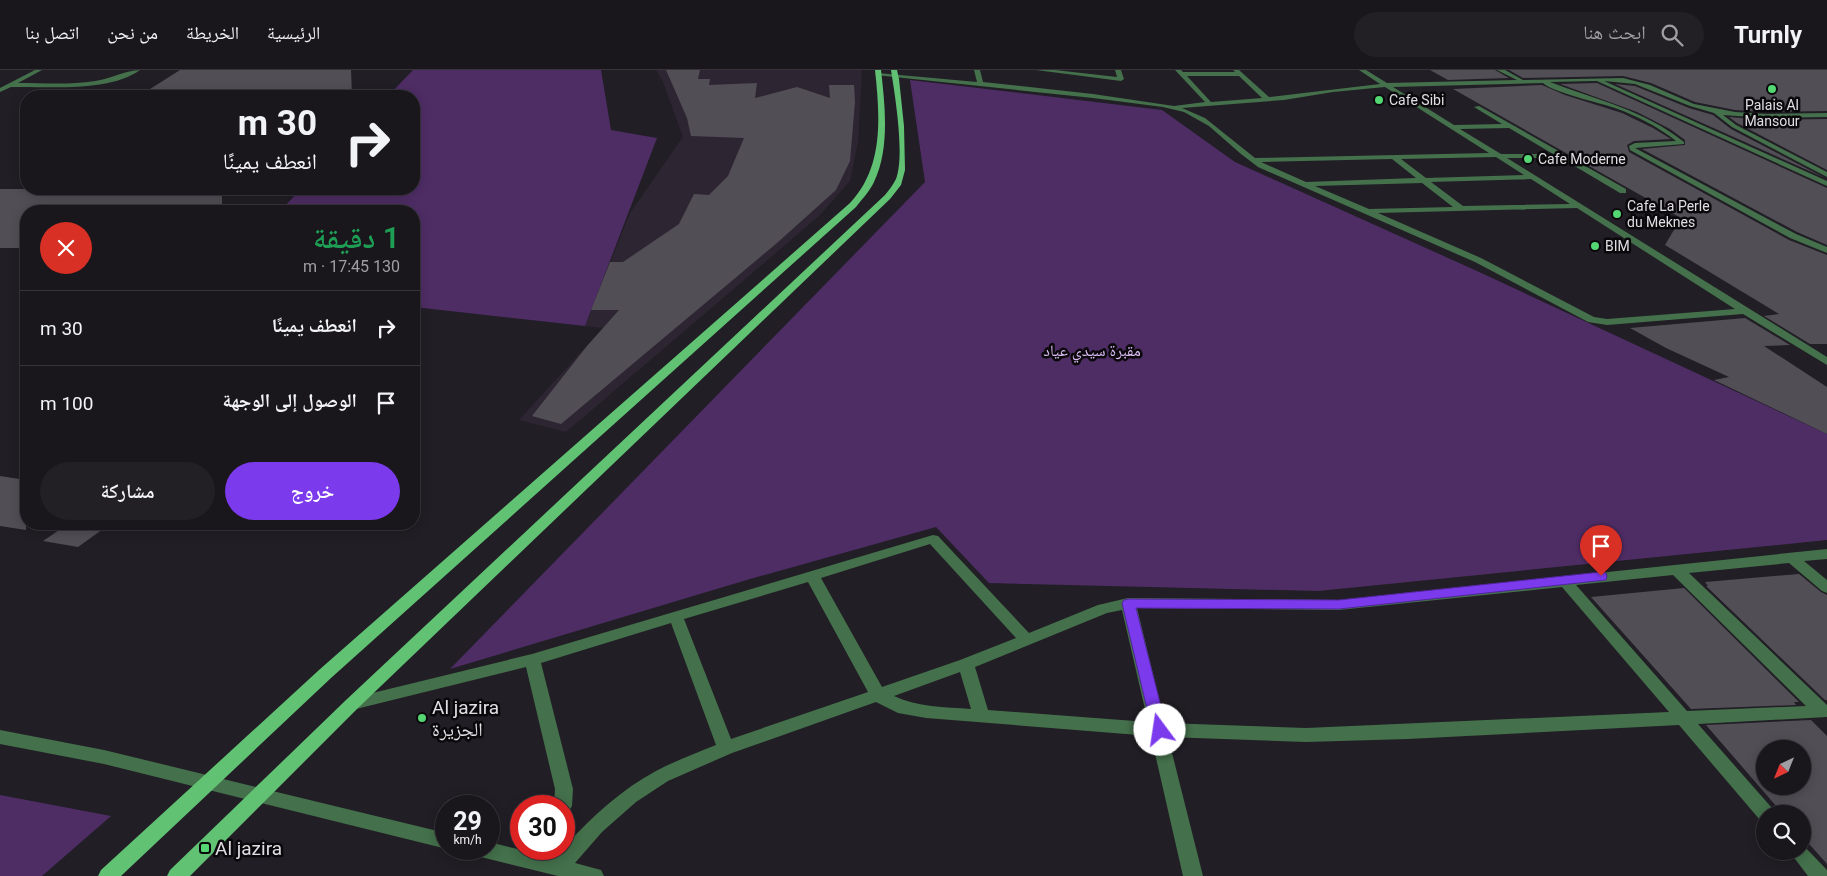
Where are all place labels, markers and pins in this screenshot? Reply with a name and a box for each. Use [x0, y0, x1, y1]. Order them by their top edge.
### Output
marker: Palais Al Mansour [1766, 83, 1778, 95]
place label: Cafe Sibi [1389, 92, 1444, 108]
marker: Cafe Sibi [1373, 94, 1385, 106]
place label: Palais Al Mansour [1744, 97, 1800, 129]
place label: Cafe Moderne [1538, 151, 1626, 167]
marker: Cafe Moderne [1522, 153, 1534, 165]
place label: Cafe La Perle du Meknes [1627, 198, 1710, 230]
marker: Cafe La Perle du Meknes [1611, 208, 1623, 220]
place label: BIM [1605, 238, 1630, 254]
marker: BIM [1589, 240, 1601, 252]
pin [1580, 525, 1622, 576]
place label: Al jazira الجزيرة [432, 696, 499, 741]
marker: Al jazira الجزيرة [416, 712, 428, 724]
place label: Al jazira [215, 837, 282, 860]
marker: Al jazira [199, 842, 211, 854]

